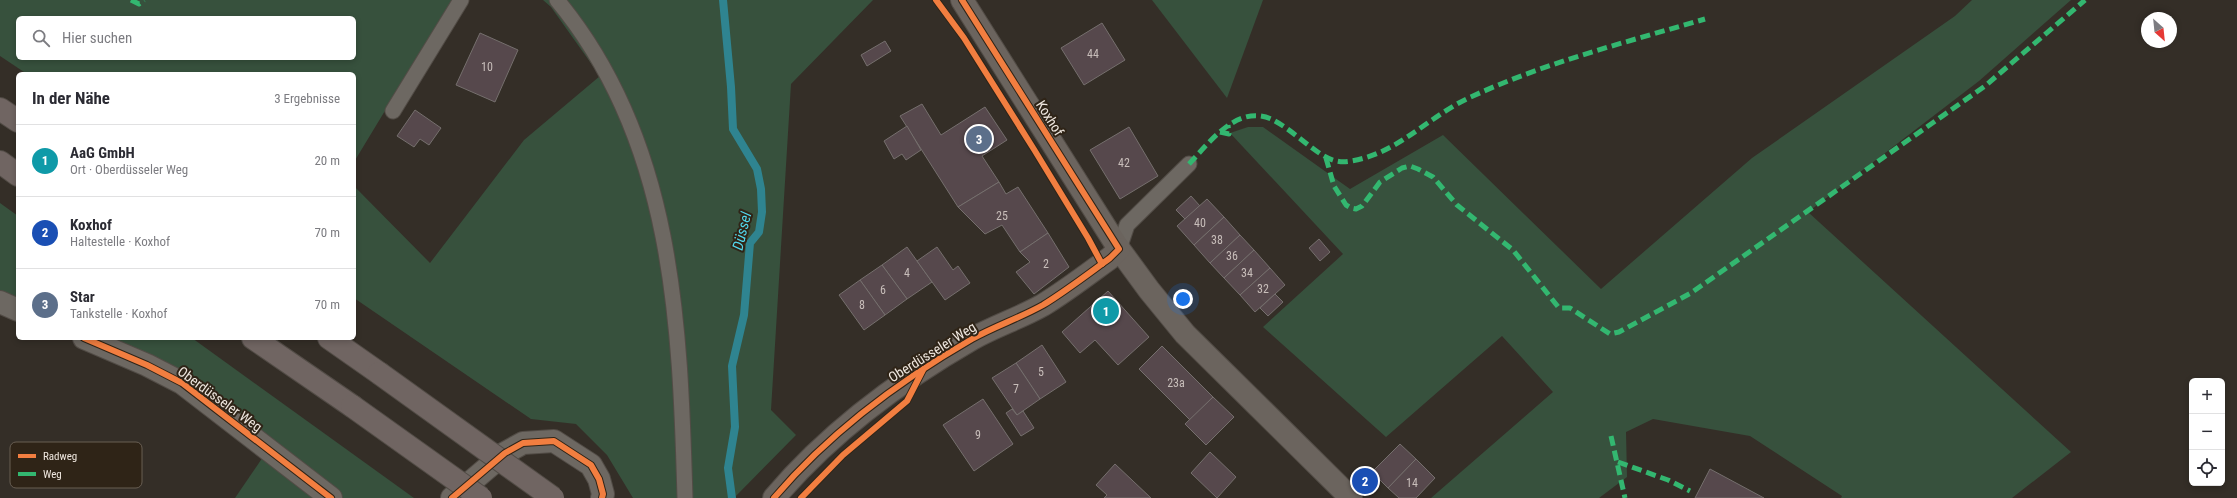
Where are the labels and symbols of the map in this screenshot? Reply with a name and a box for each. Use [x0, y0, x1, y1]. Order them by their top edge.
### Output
north arrow [2141, 12, 2177, 48]
house number: 44 [1087, 47, 1099, 61]
house number: 10 [481, 60, 493, 74]
street label: Koxhof [1033, 97, 1067, 139]
pin: 3 [966, 124, 992, 154]
house number: 42 [1118, 156, 1130, 170]
water label: Düssel [729, 209, 756, 252]
house number: 25 [996, 209, 1008, 223]
house number: 40 [1194, 216, 1206, 230]
house number: 38 [1211, 233, 1223, 247]
house number: 36 [1226, 249, 1238, 263]
house number: 2 [1043, 257, 1049, 271]
house number: 4 [904, 266, 910, 280]
house number: 34 [1241, 266, 1253, 280]
house number: 32 [1257, 282, 1269, 296]
house number: 6 [880, 283, 886, 297]
your location [1173, 289, 1193, 309]
pin: 1 [1093, 296, 1119, 326]
house number: 8 [859, 298, 865, 312]
street label: Oberdüsseler Weg [885, 319, 979, 385]
street label: Oberdüsseler Weg [175, 363, 265, 435]
house number: 5 [1038, 365, 1044, 379]
house number: 23a [1167, 376, 1185, 390]
house number: 7 [1013, 382, 1019, 396]
house number: 9 [975, 428, 981, 442]
legend [10, 442, 142, 488]
text: Radweg [43, 450, 77, 463]
pin: 2 [1352, 466, 1378, 496]
text: Weg [43, 468, 62, 481]
house number: 14 [1406, 476, 1418, 490]

